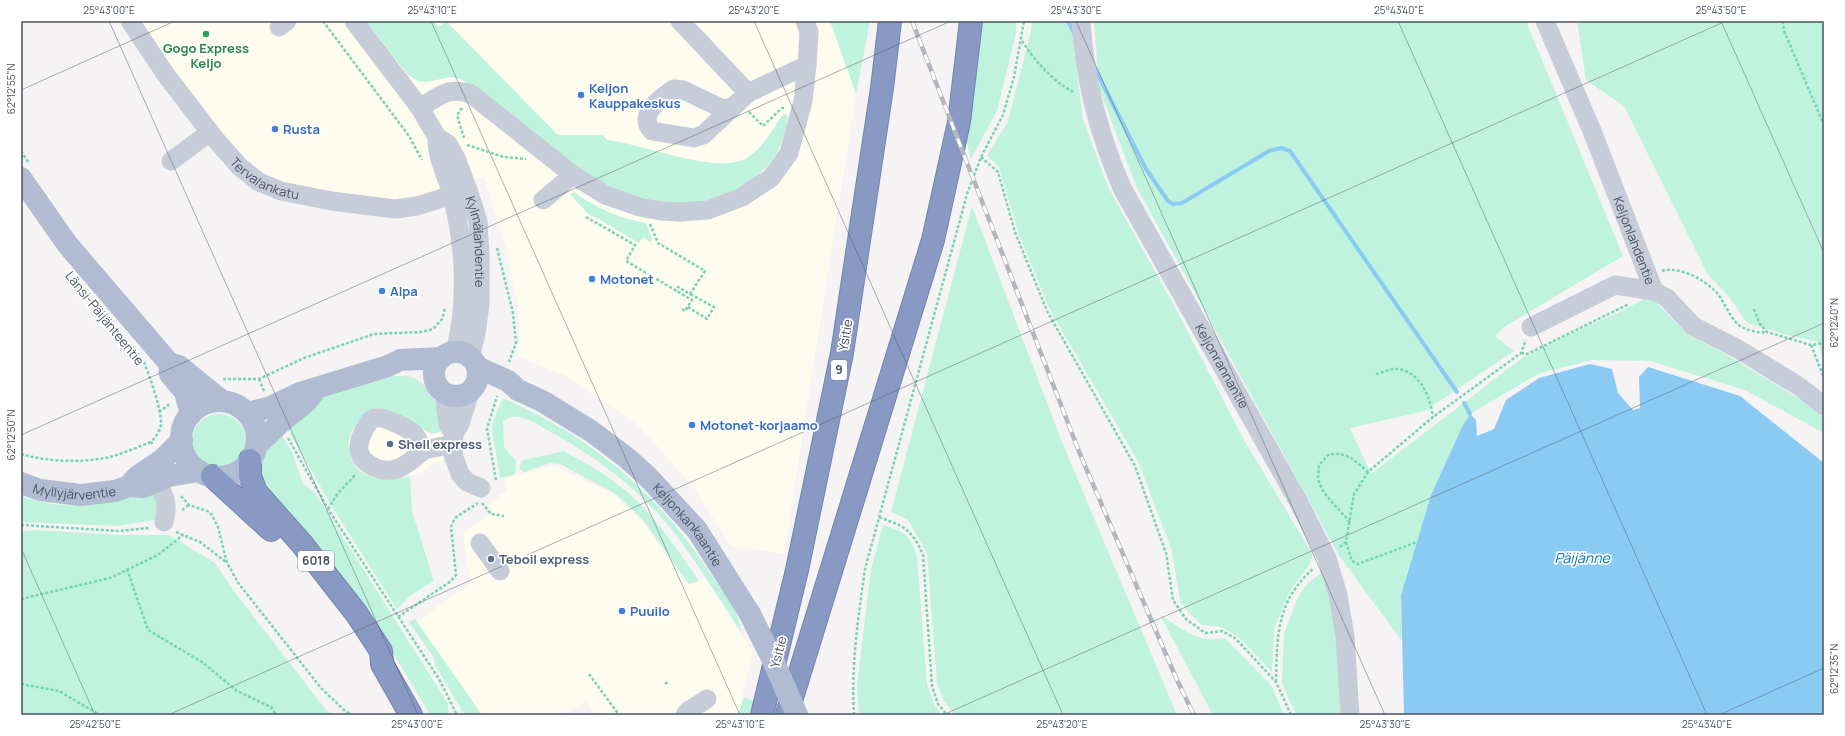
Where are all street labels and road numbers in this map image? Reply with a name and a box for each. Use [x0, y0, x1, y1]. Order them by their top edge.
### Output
street label: Tervalankatu [226, 153, 301, 203]
street label: Kylmälahdentie [462, 194, 489, 288]
street label: Keljonlahdentie [1609, 194, 1660, 288]
street label: Länsi-Päijänteentie [61, 267, 149, 369]
street label: Ysitie [834, 317, 856, 352]
street label: Keljonrannantie [1191, 320, 1253, 412]
road number: 9 [831, 360, 847, 380]
street label: Myllyjärventie [30, 479, 117, 504]
street label: Keljonkankaantie [649, 479, 727, 570]
road number: 6018 [298, 551, 334, 571]
street label: Ysitie [765, 634, 791, 670]

